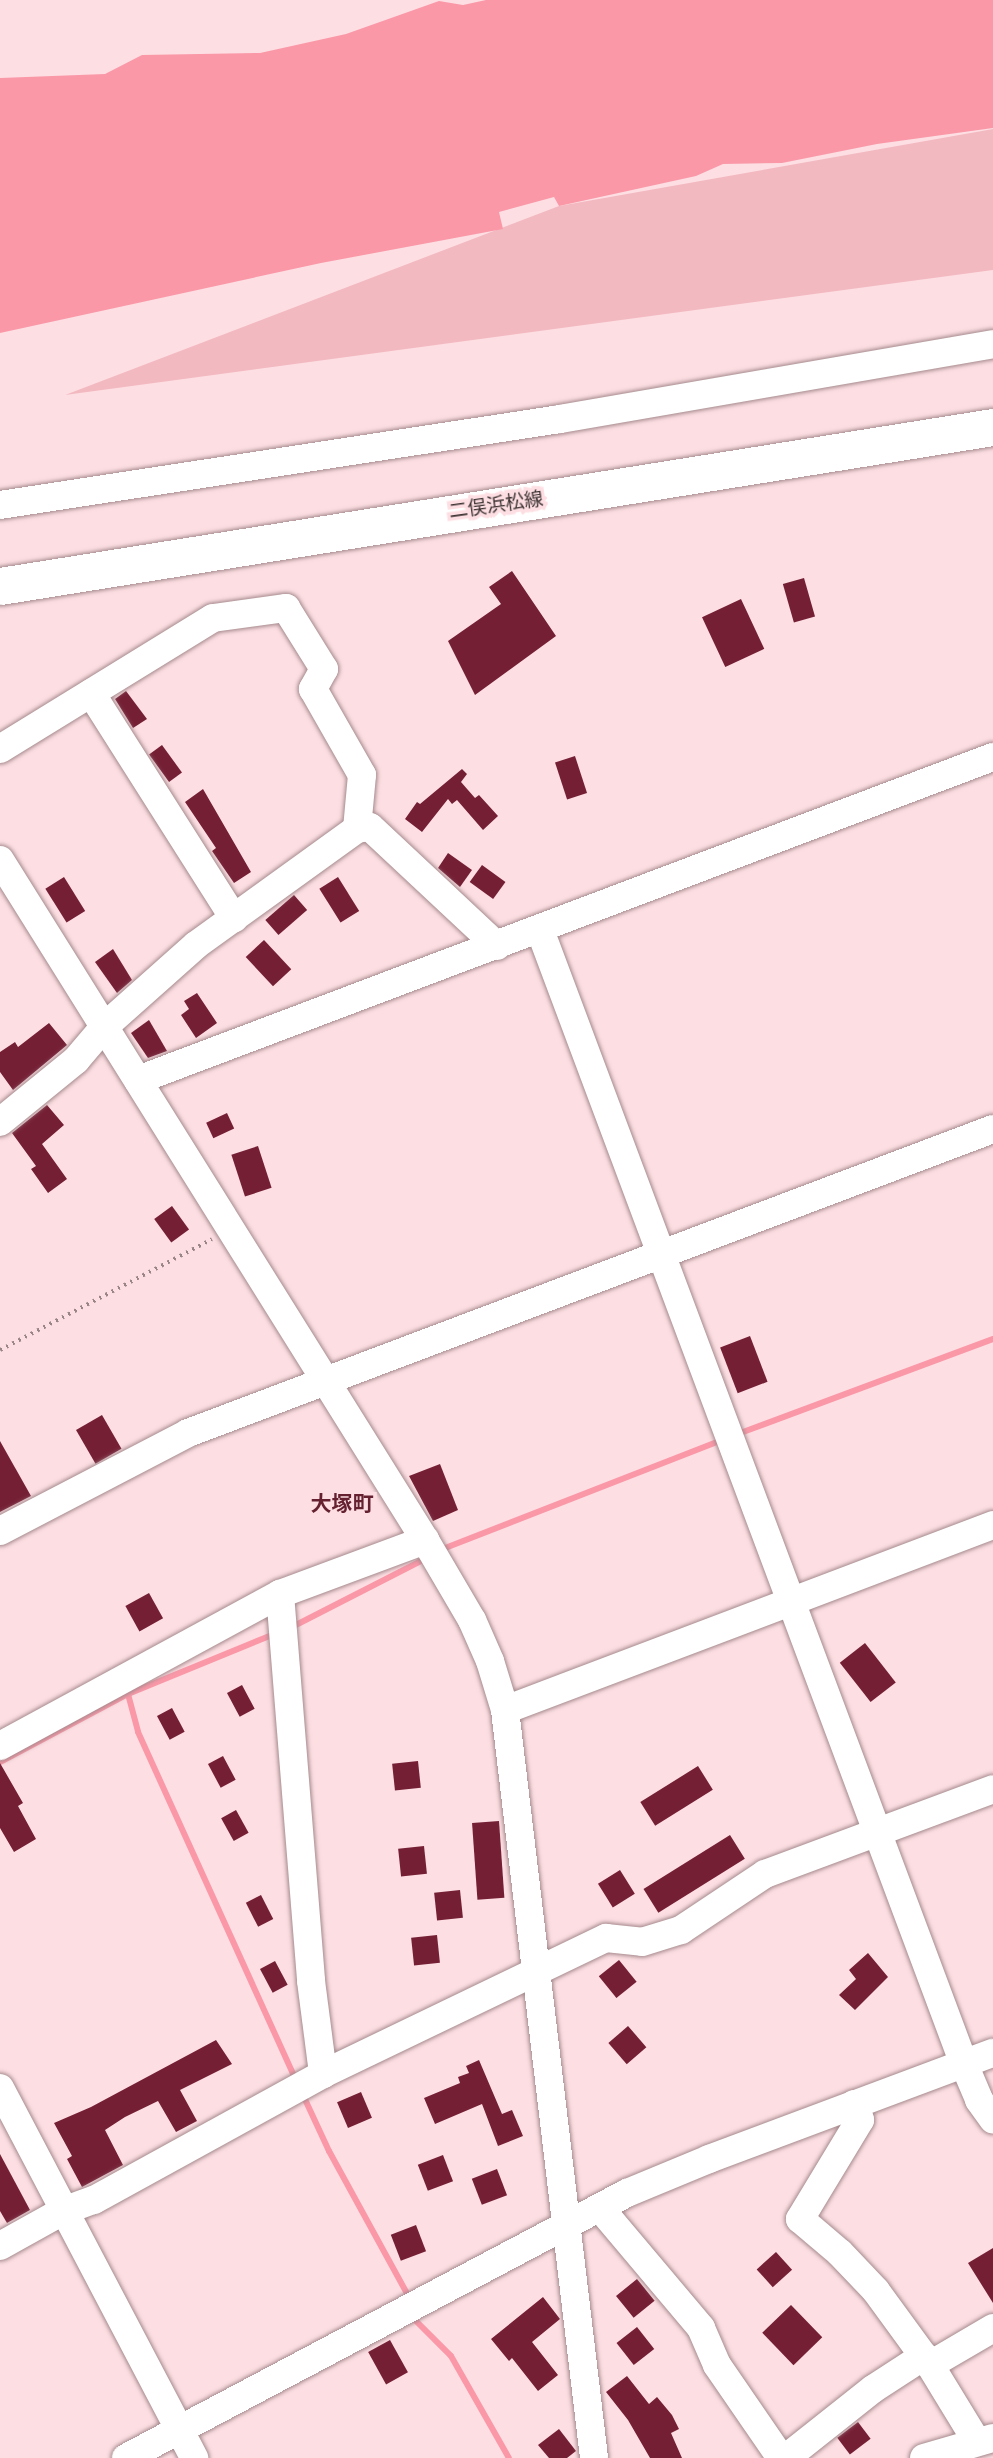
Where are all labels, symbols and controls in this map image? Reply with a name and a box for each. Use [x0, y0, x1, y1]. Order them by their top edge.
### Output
street label: 二俣浜松線 [447, 487, 545, 523]
district label: 大塚町 [311, 1491, 373, 1517]

